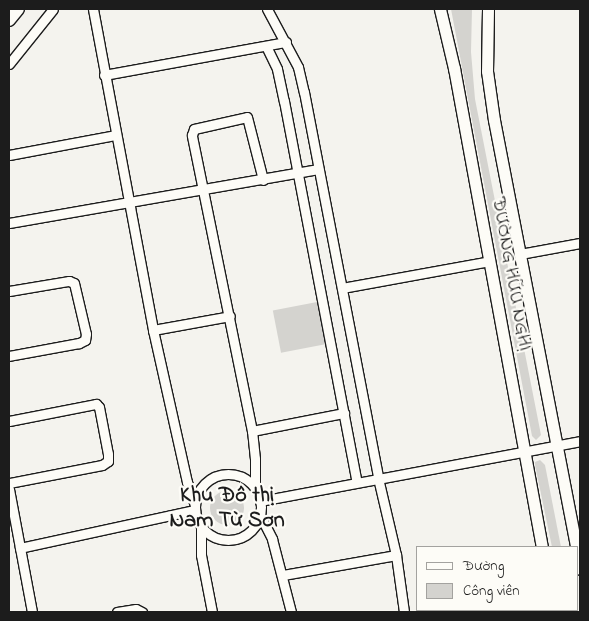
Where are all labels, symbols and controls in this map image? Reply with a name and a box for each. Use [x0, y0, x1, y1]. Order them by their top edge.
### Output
street label: ĐƯỜNG HỮU NGHỊ [486, 195, 536, 353]
district label: Khu Đô thị Nam Từ Sơn [169, 483, 285, 534]
legend [416, 546, 579, 611]
text: Đường [463, 555, 505, 577]
text: Công viên [463, 580, 520, 602]

